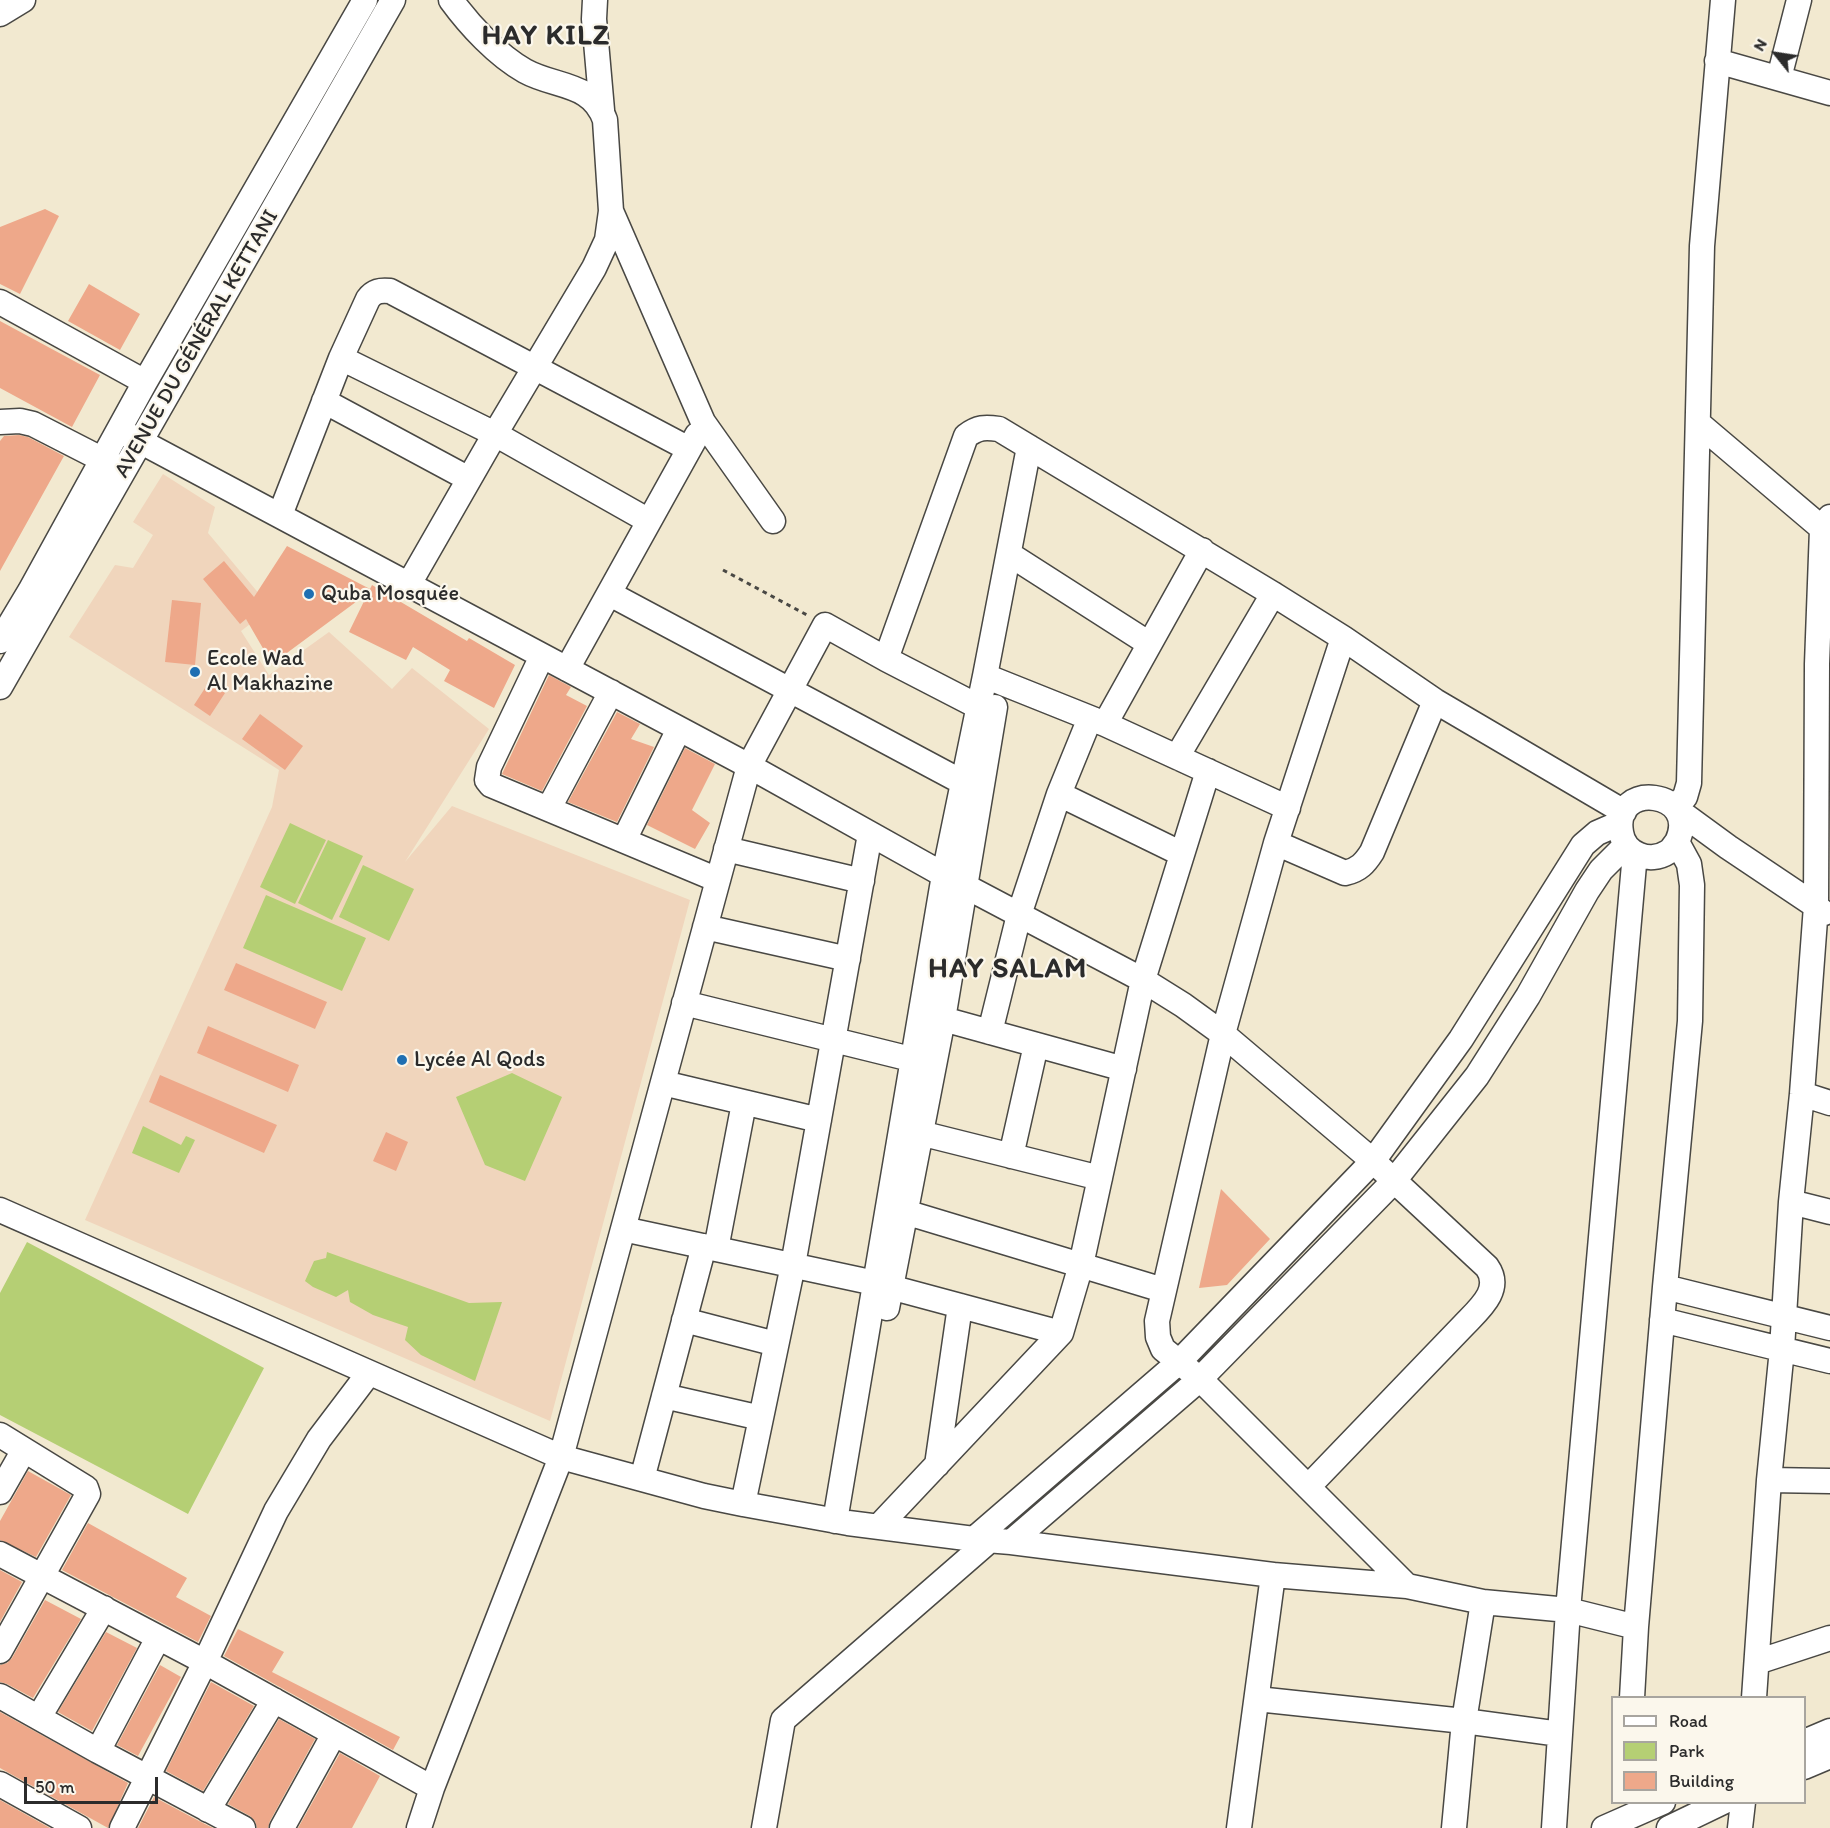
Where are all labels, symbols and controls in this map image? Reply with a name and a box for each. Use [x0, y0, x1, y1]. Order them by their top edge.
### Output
district label: HAY KILZ [481, 20, 611, 54]
north arrow [1746, 24, 1806, 84]
text: N [1749, 35, 1771, 54]
street label: AVENUE DU GÉNÉRAL KETTANI [109, 205, 285, 483]
place label: Quba Mosquée [321, 581, 459, 607]
marker: Quba Mosquée [302, 587, 316, 601]
place label: Ecole Wad Al Makhazine [207, 646, 333, 698]
marker: Ecole Wad Al Makhazine [188, 665, 202, 679]
district label: HAY SALAM [928, 953, 1088, 987]
place label: Lycée Al Qods [414, 1047, 545, 1073]
marker: Lycée Al Qods [395, 1053, 409, 1067]
legend [1611, 1696, 1806, 1804]
text: Road [1669, 1710, 1708, 1732]
text: Park [1669, 1740, 1704, 1762]
scale bar [27, 1765, 160, 1803]
text: Building [1669, 1770, 1734, 1792]
text: 50 m [35, 1776, 75, 1798]

